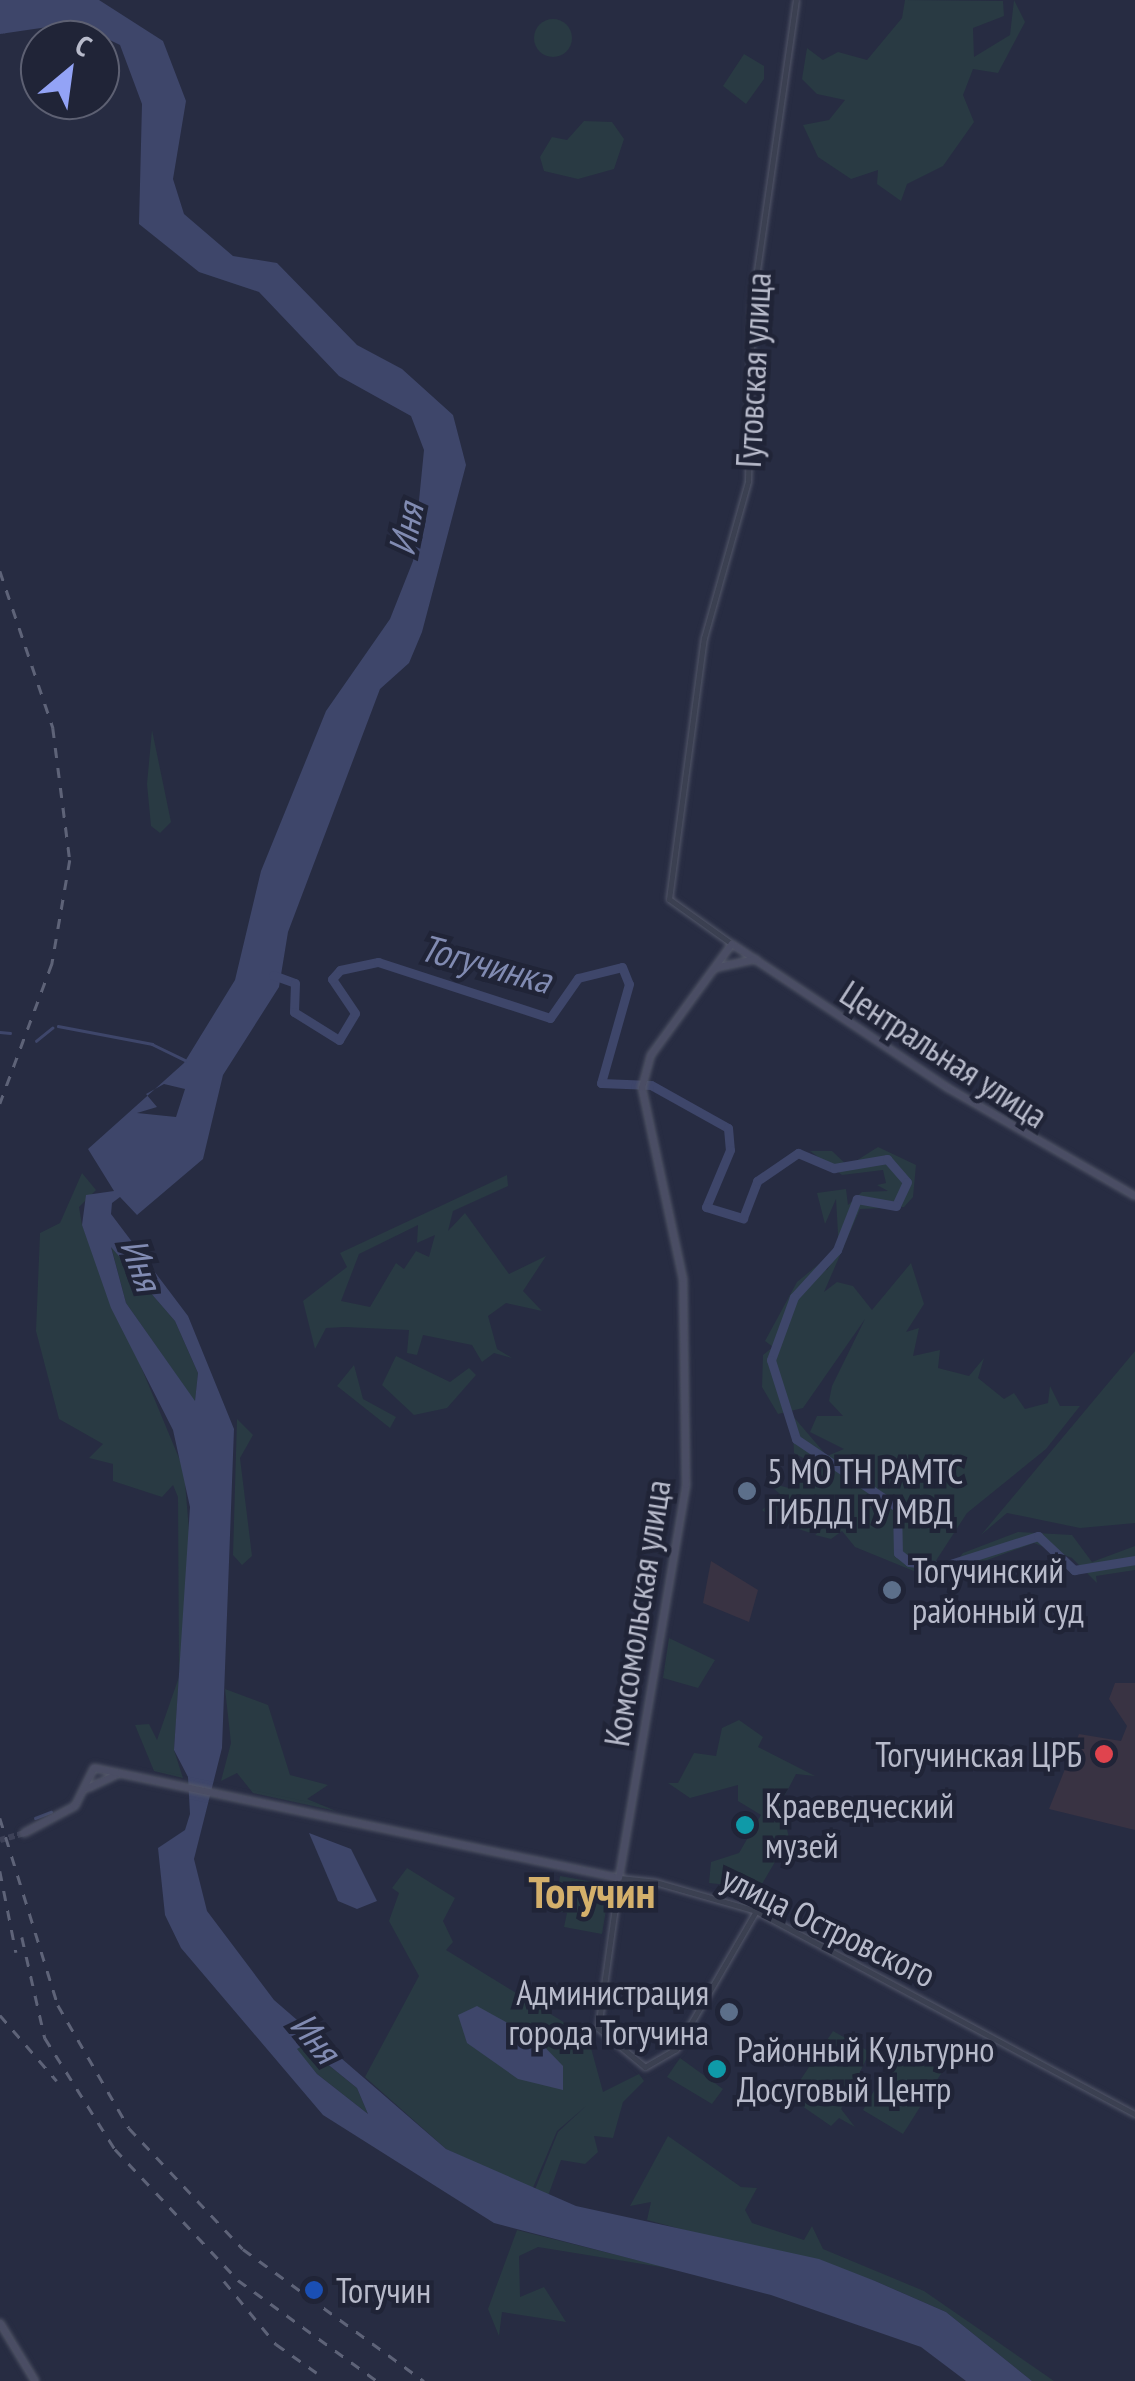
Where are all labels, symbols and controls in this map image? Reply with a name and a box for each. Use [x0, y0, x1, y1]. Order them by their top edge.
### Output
north arrow [20, 20, 120, 120]
text: С [69, 26, 98, 64]
street label: Гутовская улица [727, 271, 779, 469]
water label: Иня [378, 499, 432, 559]
water label: Тогучинка [416, 924, 556, 1002]
street label: Центральная улица [833, 972, 1055, 1136]
water label: Иня [112, 1232, 172, 1296]
place label: 5 МО ТН РАМТС ГИБДД ГУ МВД [767, 1450, 964, 1532]
street label: Комсомольская улица [595, 1477, 679, 1749]
marker: 5 МО ТН РАМТС ГИБДД ГУ МВД [736, 1480, 758, 1502]
place label: Тогучинский районный суд [912, 1549, 1084, 1631]
marker: Тогучинский районный суд [881, 1579, 903, 1601]
place label: Тогучинская ЦРБ [875, 1733, 1082, 1775]
marker: Тогучинская ЦРБ [1091, 1741, 1117, 1767]
place label: Краеведческий музей [765, 1784, 954, 1866]
marker: Краеведческий музей [734, 1814, 756, 1836]
street label: улица Островского [715, 1856, 943, 1996]
district label: Тогучин [529, 1865, 655, 1919]
place label: Администрация города Тогучина [508, 1971, 709, 2053]
marker: Администрация города Тогучина [718, 2001, 740, 2023]
water label: Иня [282, 2002, 350, 2072]
place label: Районный Культурно Досуговый Центр [737, 2028, 994, 2110]
marker: Районный Культурно Досуговый Центр [706, 2058, 728, 2080]
place label: Тогучин [336, 2269, 431, 2311]
marker: Тогучин [301, 2277, 327, 2303]

